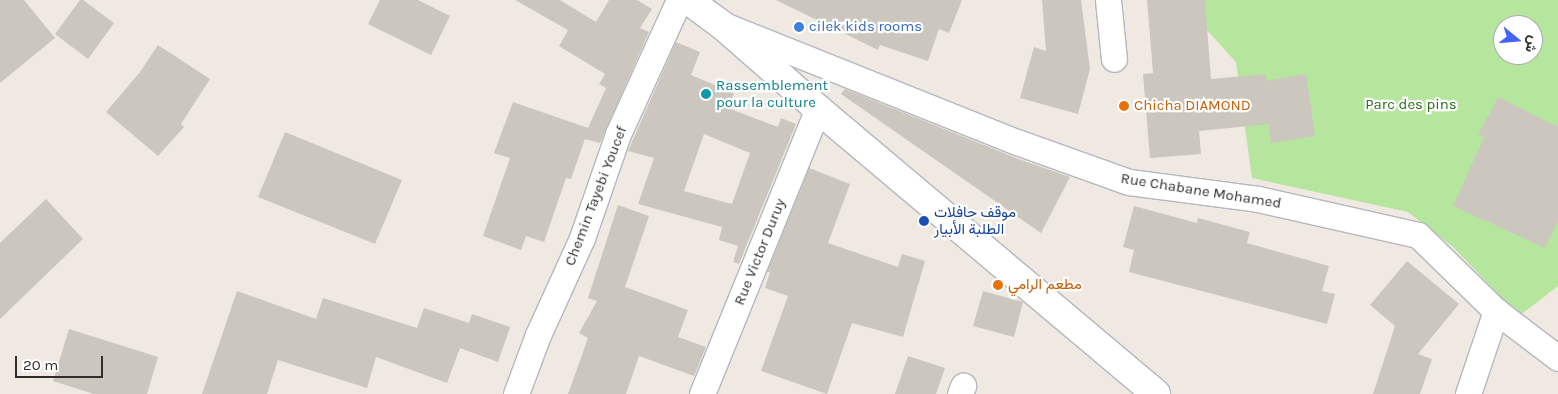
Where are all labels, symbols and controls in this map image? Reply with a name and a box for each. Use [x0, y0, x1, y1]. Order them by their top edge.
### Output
north arrow [1493, 15, 1543, 65]
place label: cilek kids rooms [809, 18, 922, 36]
marker: cilek kids rooms [793, 21, 805, 33]
text: ش [1521, 34, 1542, 55]
place label: Rassemblement pour la culture [716, 76, 828, 111]
marker: Rassemblement pour la culture [700, 88, 712, 100]
park label: Parc des pins [1365, 96, 1457, 114]
place label: Chicha DIAMOND [1134, 97, 1251, 115]
marker: Chicha DIAMOND [1118, 100, 1130, 112]
street label: Chemin Tayebi Youcef [561, 124, 631, 268]
street label: Rue Chabane Mohamed [1119, 169, 1283, 213]
street label: Rue Victor Duruy [730, 196, 790, 308]
place label: موقف حافلات الطلبة الأبيار [934, 203, 1016, 238]
marker: موقف حافلات الطلبة الأبيار [918, 215, 930, 227]
place label: مطعم الرامي [1008, 276, 1082, 294]
marker: مطعم الرامي [992, 279, 1004, 291]
scale bar [18, 346, 105, 378]
text: 20 m [23, 356, 58, 374]

